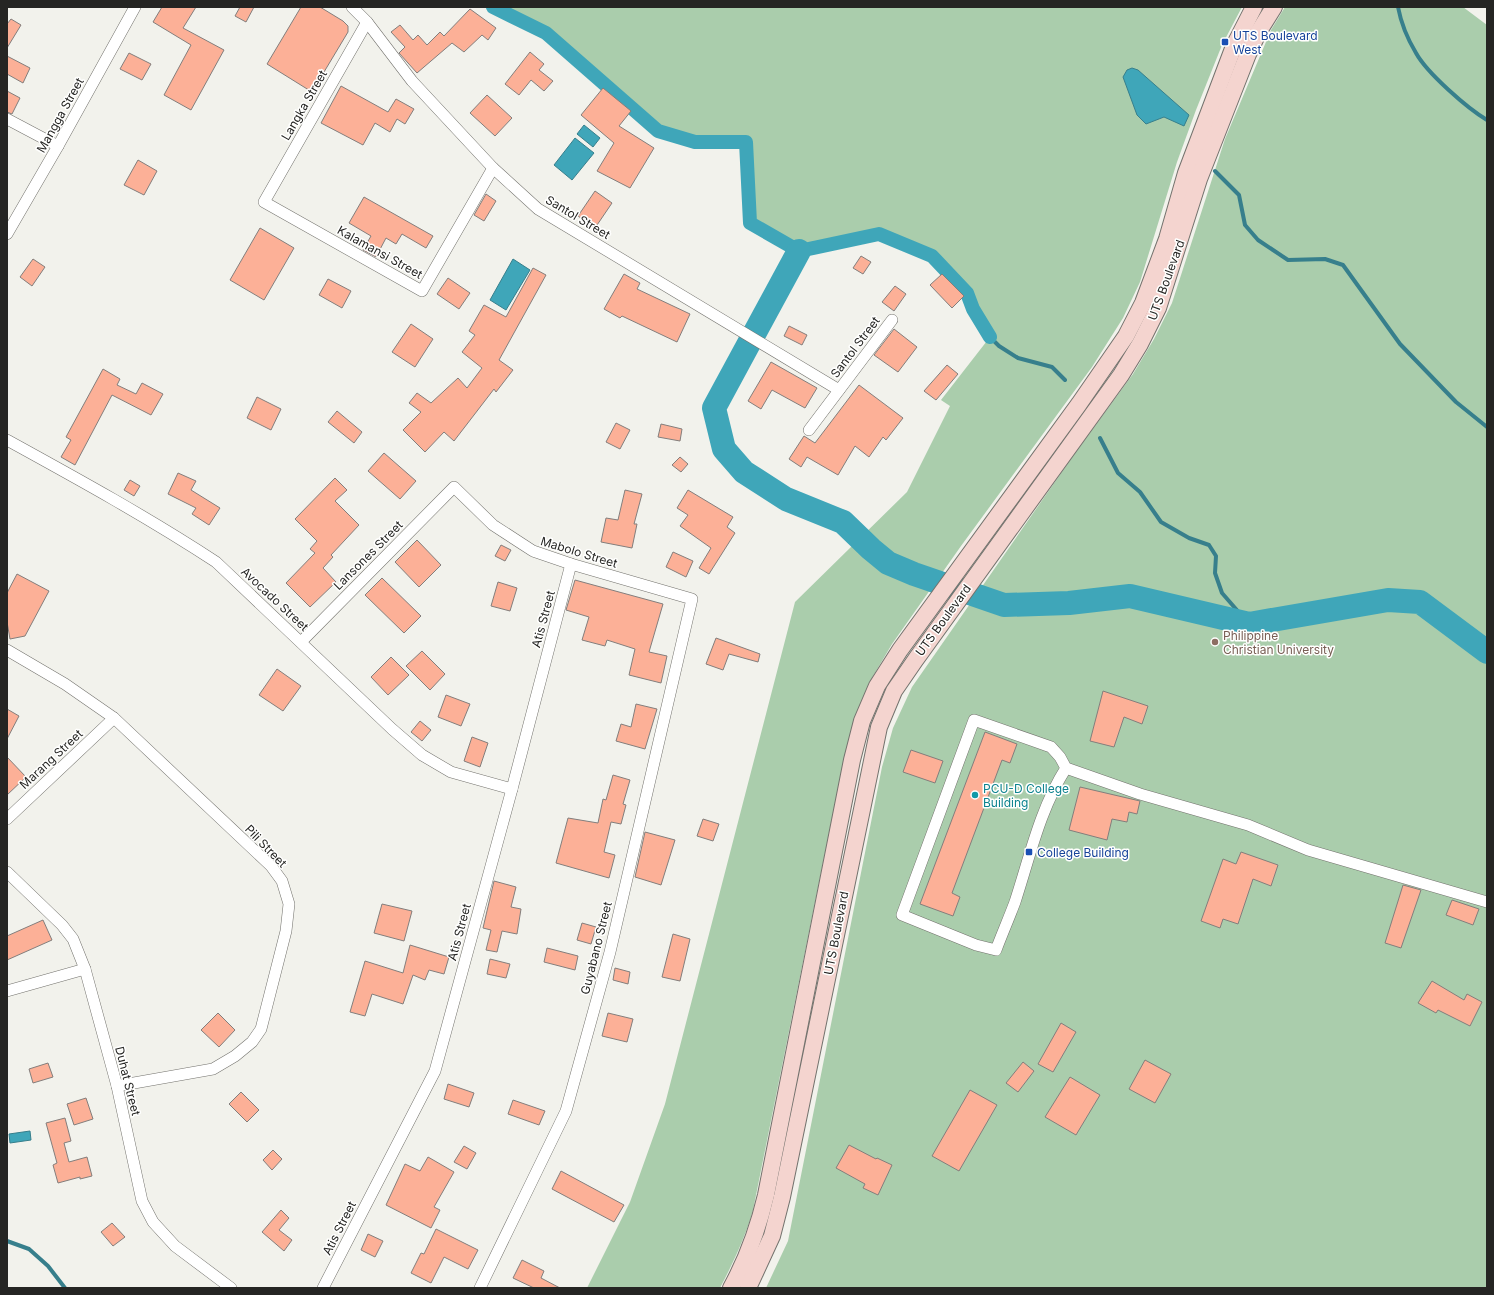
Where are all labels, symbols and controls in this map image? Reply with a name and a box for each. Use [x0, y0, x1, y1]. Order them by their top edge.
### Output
place label: UTS Boulevard West [1233, 28, 1318, 57]
marker: UTS Boulevard West [1220, 37, 1230, 47]
street label: Langka Street [278, 67, 330, 143]
street label: Mangga Street [33, 75, 87, 155]
street label: Santol Street [543, 192, 613, 242]
street label: Kalamansi Street [335, 222, 425, 282]
street label: UTS Boulevard [1144, 238, 1188, 322]
street label: Santol Street [827, 313, 883, 381]
street label: Lansones Street [330, 517, 406, 593]
street label: Mabolo Street [539, 533, 619, 571]
street label: Avocado Street [238, 564, 312, 634]
street label: UTS Boulevard [912, 581, 974, 659]
street label: Atis Street [528, 589, 558, 649]
place label: Philippine Christian University [1223, 628, 1334, 657]
marker: Philippine Christian University [1210, 637, 1220, 647]
street label: Marang Street [16, 726, 86, 792]
place label: PCU-D College Building [983, 781, 1069, 810]
marker: PCU-D College Building [970, 790, 980, 800]
street label: Pili Street [242, 822, 290, 871]
place label: College Building [1037, 845, 1129, 860]
marker: College Building [1024, 847, 1034, 857]
street label: UTS Boulevard [821, 890, 851, 976]
street label: Guyabano Street [577, 900, 615, 996]
street label: Atis Street [444, 902, 474, 962]
street label: Duhat Street [112, 1045, 144, 1117]
street label: Atis Street [319, 1198, 359, 1257]

